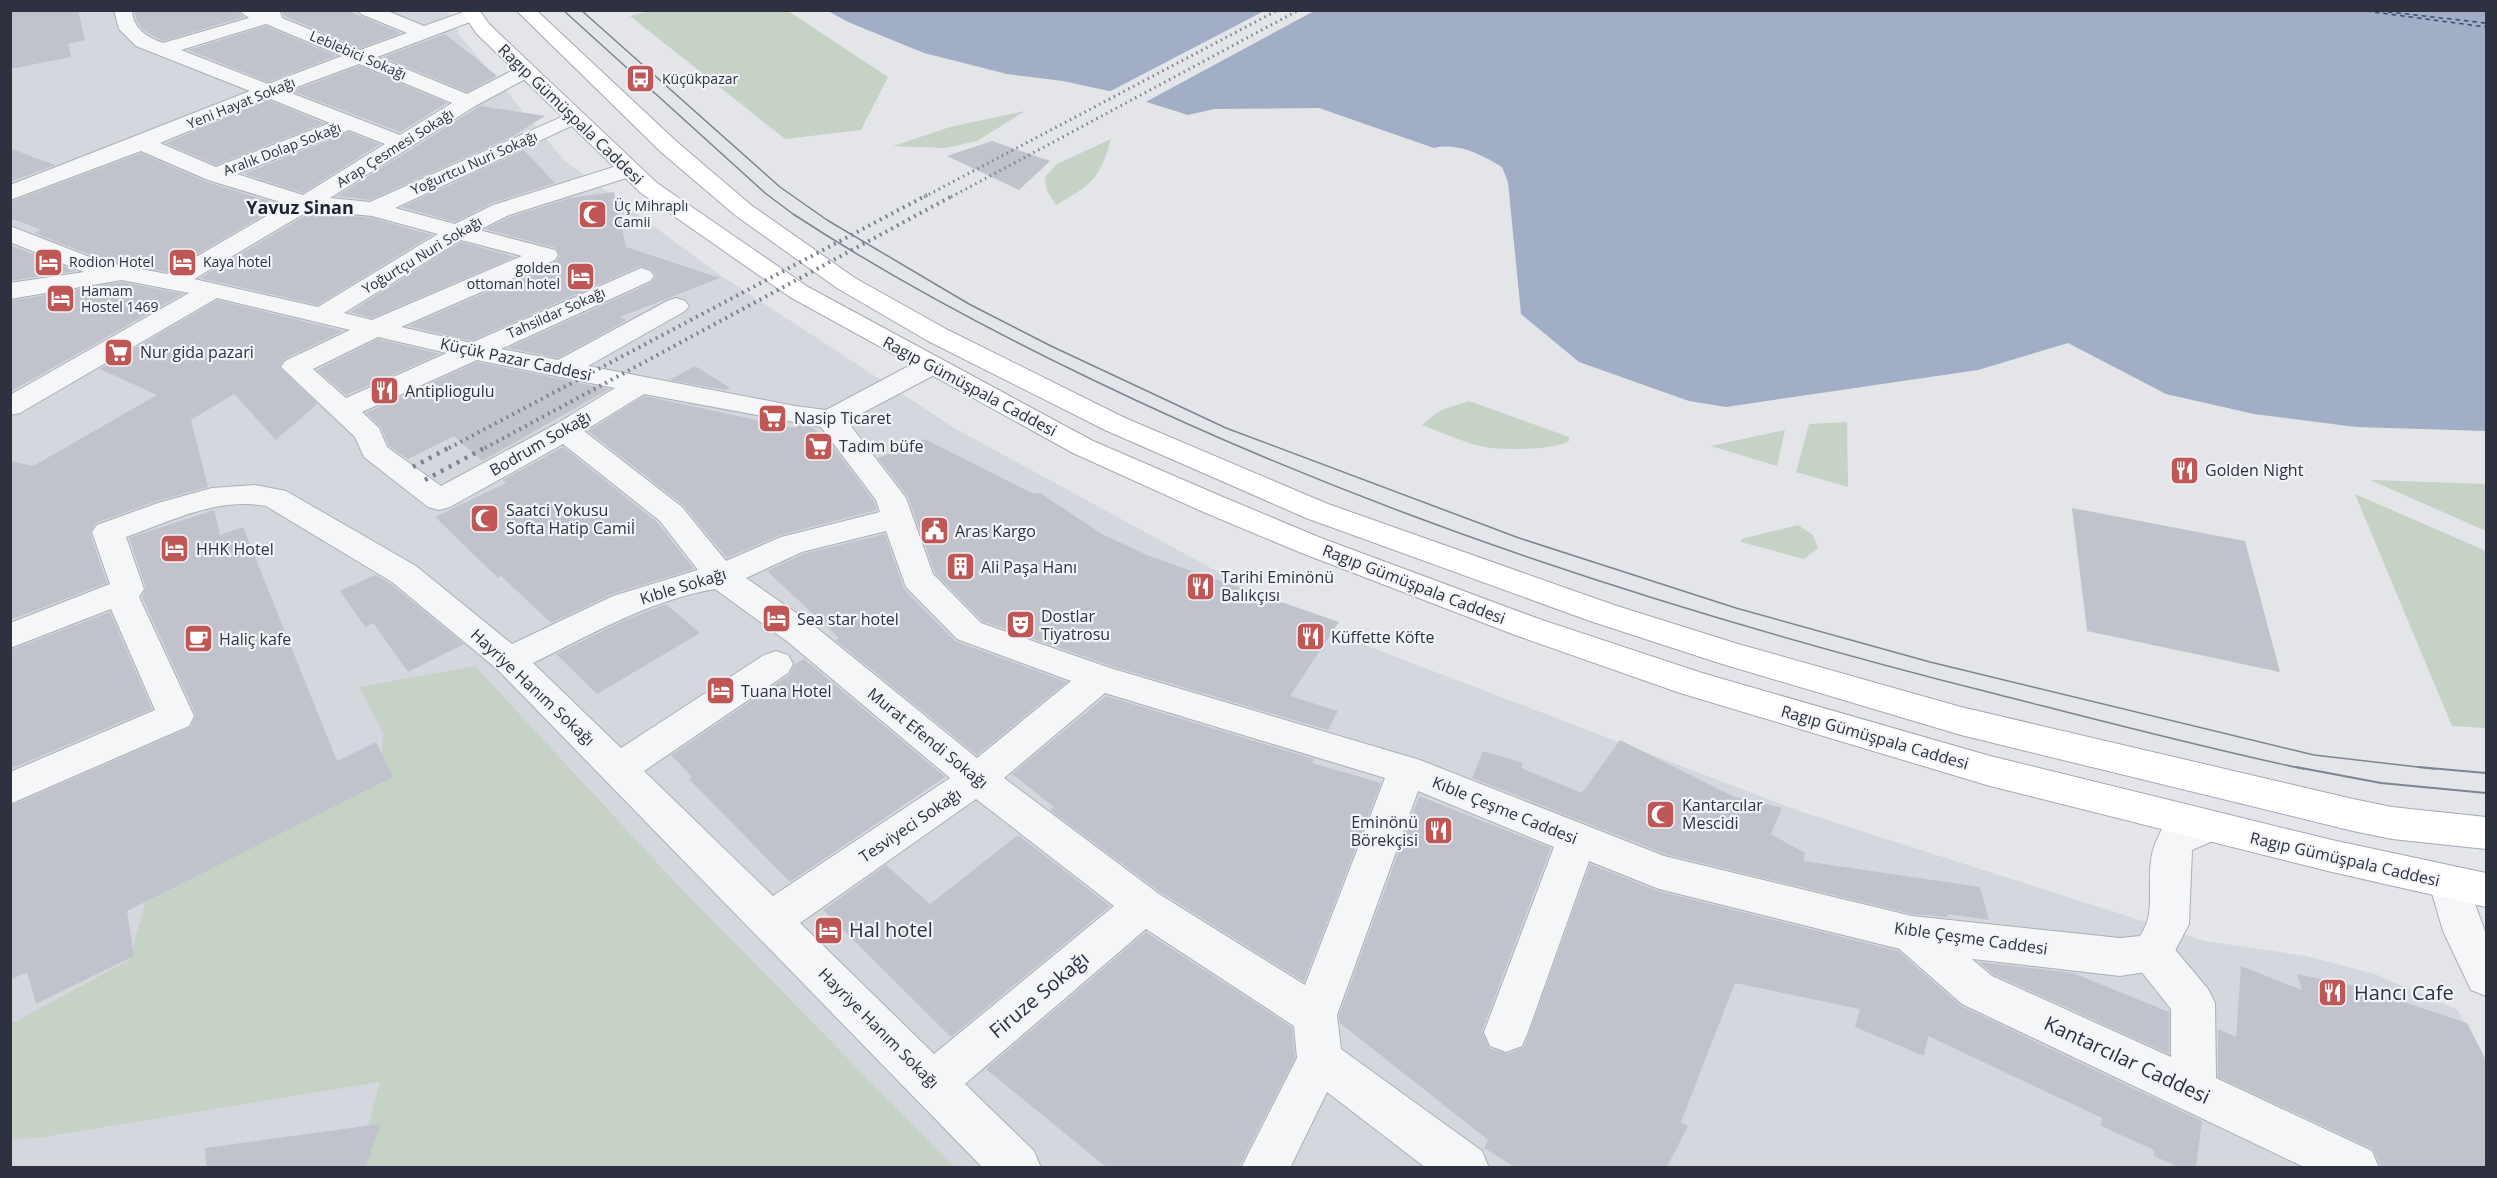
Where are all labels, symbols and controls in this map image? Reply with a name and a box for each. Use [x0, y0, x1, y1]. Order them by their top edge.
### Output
street label: Leblebici Sokağı [307, 26, 410, 84]
street label: Ragıp Gümüşpala Caddesi [494, 39, 648, 189]
bus stop icon: Küçükpazar [625, 63, 657, 95]
place label: Küçükpazar [662, 69, 738, 88]
street label: Yeni Hayat Sokağı [184, 72, 298, 133]
street label: Arap Çesmesi Sokağı [332, 104, 457, 191]
street label: Aralık Dolap Sokağı [220, 117, 344, 180]
street label: Yoğurtcu Nuri Sokağı [408, 126, 540, 199]
district label: Yavuz Sinan [246, 195, 354, 219]
place label: Üç Mihraplı Camii [614, 196, 688, 231]
mosque icon: Üç Mihraplı Camii [577, 198, 609, 230]
street label: Yoğurtçu Nuri Sokağı [358, 211, 485, 298]
hotel icon: Rodion Hotel [32, 246, 64, 278]
hotel icon: Kaya hotel [166, 246, 198, 278]
place label: Rodion Hotel [69, 252, 154, 271]
place label: Kaya hotel [203, 252, 271, 271]
place label: golden ottoman hotel [467, 258, 560, 293]
hotel icon: golden ottoman hotel [565, 260, 597, 292]
place label: Hamam Hostel 1469 [81, 281, 158, 316]
street label: Tahsildar Sokağı [504, 282, 608, 343]
hotel icon: Hamam Hostel 1469 [44, 283, 76, 315]
street label: Ragıp Gümüşpala Caddesi [879, 331, 1061, 441]
street label: Küçük Pazar Caddesi [438, 332, 594, 386]
supermarket icon: Nur gida pazari [103, 336, 135, 368]
place label: Nur gida pazari [140, 341, 254, 363]
restaurant icon: Antipliogulu [368, 375, 400, 407]
place label: Antipliogulu [405, 380, 495, 402]
supermarket icon: Nasip Ticaret [757, 402, 789, 434]
street label: Bodrum Sokağı [485, 405, 595, 481]
place label: Nasip Ticaret [794, 407, 891, 429]
supermarket icon: Tadım büfe [802, 430, 834, 462]
place label: Tadım büfe [839, 435, 923, 457]
restaurant icon: Golden Night [2168, 454, 2200, 486]
place label: Golden Night [2205, 459, 2304, 481]
place label: Saatci Yokusu Softa Hatip Camiİ [506, 499, 635, 539]
mosque icon: Saatci Yokusu Softa Hatip Camiİ [469, 503, 501, 535]
public building icon: Aras Kargo [918, 515, 950, 547]
place label: Aras Kargo [955, 520, 1036, 542]
hotel icon: HHK Hotel [159, 533, 191, 565]
place label: HHK Hotel [196, 538, 274, 560]
street label: Ragıp Gümüşpala Caddesi [1319, 539, 1509, 629]
building icon: Ali Paşa Hanı [944, 551, 976, 583]
place label: Ali Paşa Hanı [981, 556, 1077, 578]
street label: Kıble Sokağı [637, 562, 729, 610]
place label: Tarihi Eminönü Balıkçısı [1221, 566, 1334, 606]
restaurant icon: Tarihi Eminönü Balıkçısı [1184, 570, 1216, 602]
hotel icon: Sea star hotel [760, 603, 792, 635]
place label: Dostlar Tiyatrosu [1041, 605, 1110, 645]
place label: Sea star hotel [797, 608, 899, 630]
theatre icon: Dostlar Tiyatrosu [1004, 609, 1036, 641]
restaurant icon: Küffette Köfte [1294, 621, 1326, 653]
cafe icon: Haliç kafe [182, 623, 214, 655]
street label: Hayriye Hanım Sokağı [466, 624, 600, 750]
place label: Küffette Köfte [1331, 626, 1434, 648]
place label: Haliç kafe [219, 628, 291, 650]
hotel icon: Tuana Hotel [704, 675, 736, 707]
place label: Tuana Hotel [741, 680, 832, 702]
street label: Murat Efendi Sokağı [863, 683, 993, 793]
street label: Ragıp Gümüşpala Caddesi [1779, 700, 1971, 774]
street label: Kıble Çeşme Caddesi [1429, 771, 1581, 849]
street label: Tesviyeci Sokağı [855, 783, 965, 867]
place label: Kantarcılar Mescidi [1682, 794, 1763, 834]
mosque icon: Kantarcılar Mescidi [1645, 798, 1677, 830]
place label: Eminönü Börekçisi [1351, 811, 1418, 851]
restaurant icon: Eminönü Börekçisi [1423, 815, 1455, 847]
street label: Ragıp Gümüşpala Caddesi [2248, 826, 2442, 892]
hotel icon: Hal hotel [812, 914, 844, 946]
place label: Hal hotel [849, 916, 933, 943]
street label: Kıble Çeşme Caddesi [1893, 916, 2049, 960]
street label: Firuze Sokağı [983, 945, 1094, 1044]
street label: Hayriye Hanım Sokağı [814, 963, 944, 1093]
restaurant icon: Hancı Cafe [2317, 977, 2349, 1009]
place label: Hancı Cafe [2354, 979, 2454, 1006]
street label: Kantarcılar Caddesi [2040, 1009, 2215, 1110]

